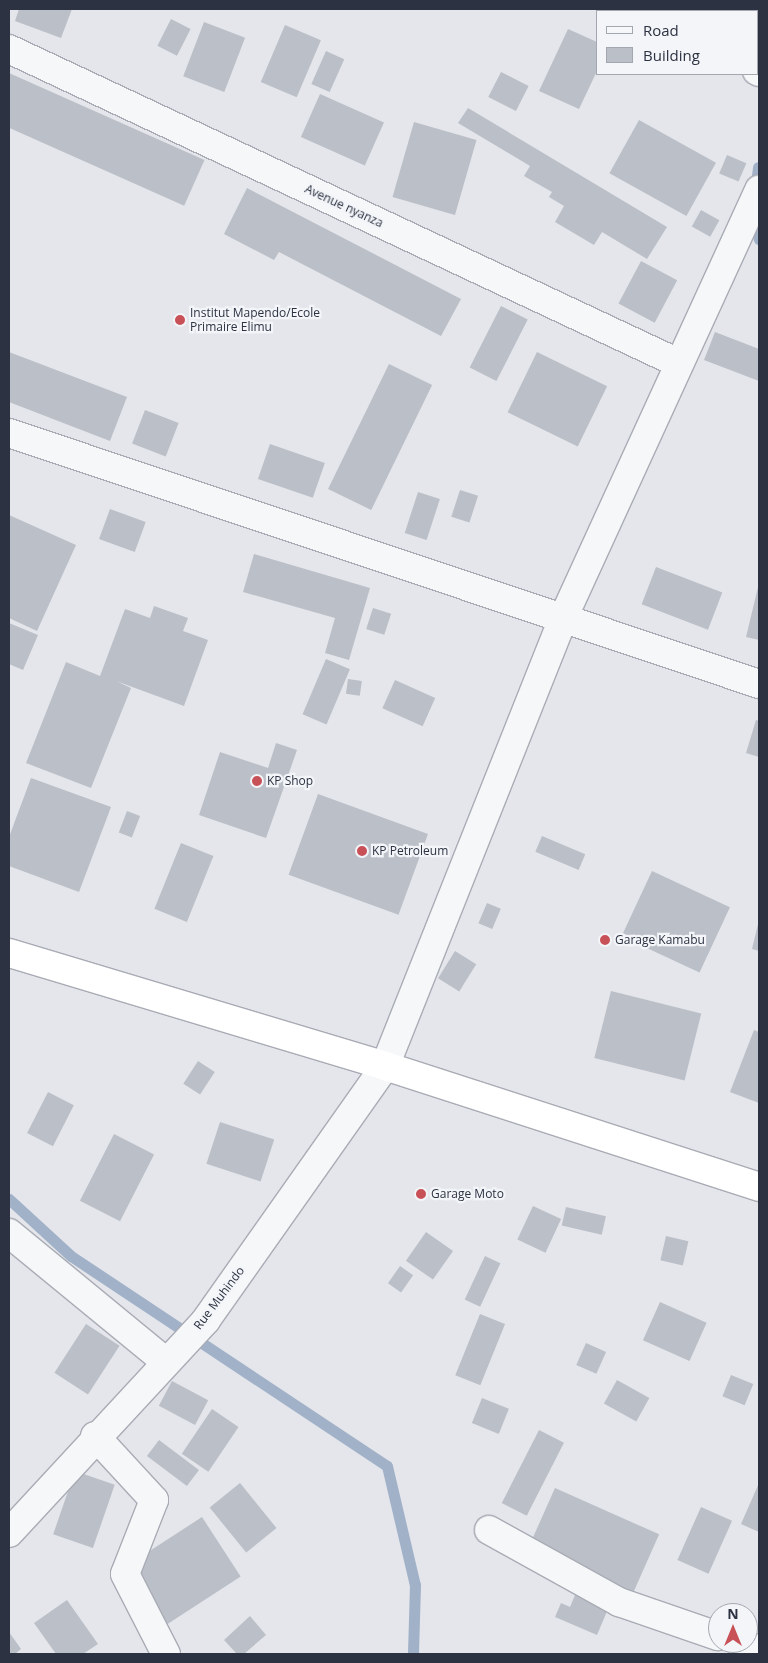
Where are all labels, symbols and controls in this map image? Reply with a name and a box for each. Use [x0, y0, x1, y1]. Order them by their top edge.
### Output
legend [596, 10, 758, 75]
text: Road [643, 20, 679, 40]
text: Building [643, 45, 700, 65]
street label: Avenue nyanza [303, 182, 385, 230]
place label: Institut Mapendo/Ecole Primaire Elimu [190, 306, 320, 334]
marker: Institut Mapendo/Ecole Primaire Elimu [174, 314, 186, 326]
place label: KP Shop [267, 774, 313, 788]
marker: KP Shop [251, 775, 263, 787]
place label: KP Petroleum [372, 844, 448, 858]
marker: KP Petroleum [356, 845, 368, 857]
place label: Garage Kamabu [615, 933, 705, 947]
marker: Garage Kamabu [599, 934, 611, 946]
place label: Garage Moto [431, 1187, 504, 1201]
marker: Garage Moto [415, 1188, 427, 1200]
street label: Rue Muhindo [191, 1264, 247, 1332]
north arrow [708, 1603, 758, 1653]
text: N [727, 1604, 739, 1623]

